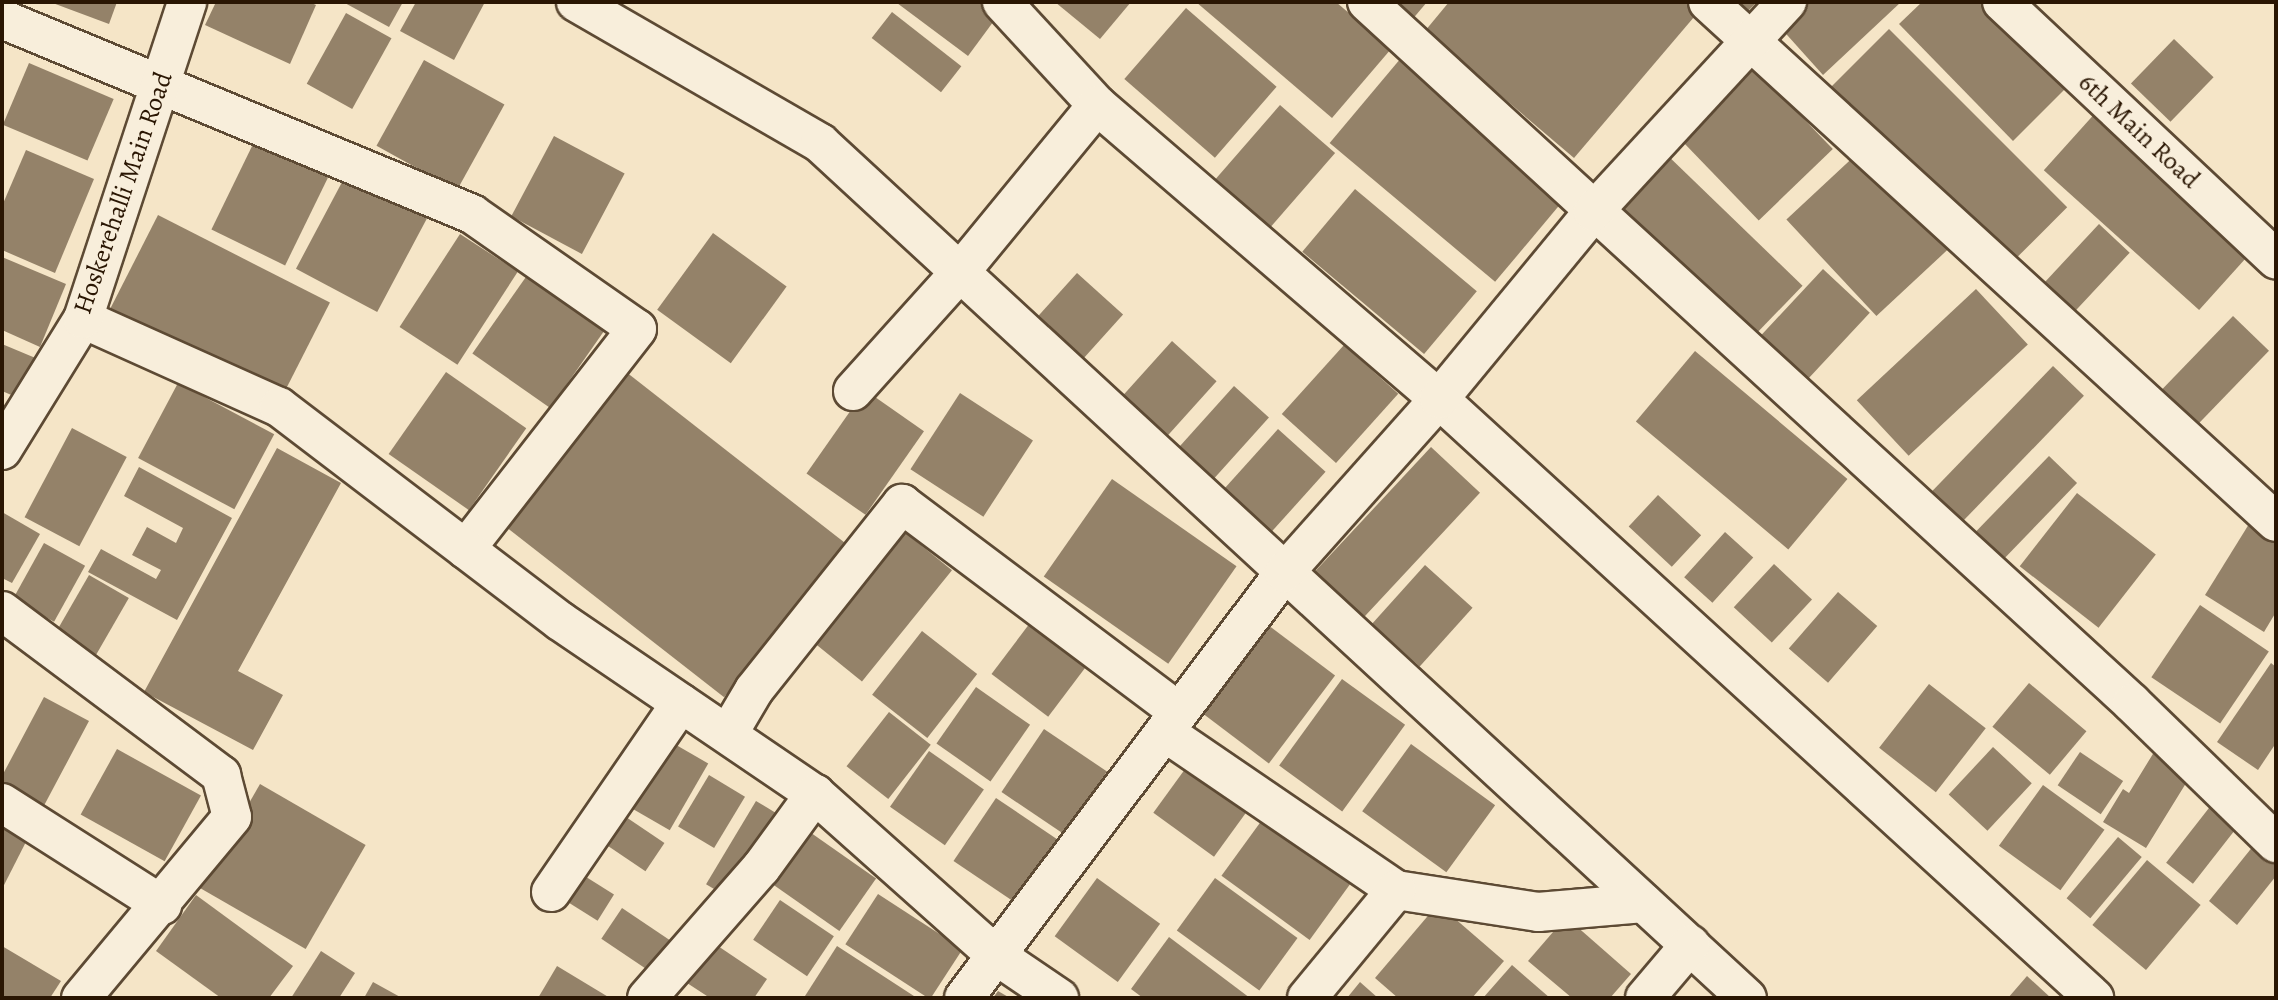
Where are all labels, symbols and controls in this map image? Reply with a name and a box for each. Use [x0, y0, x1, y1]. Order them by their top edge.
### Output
street label: 6th Main Road [2072, 67, 2206, 195]
street label: Hoskerehalli Main Road [67, 68, 179, 318]

